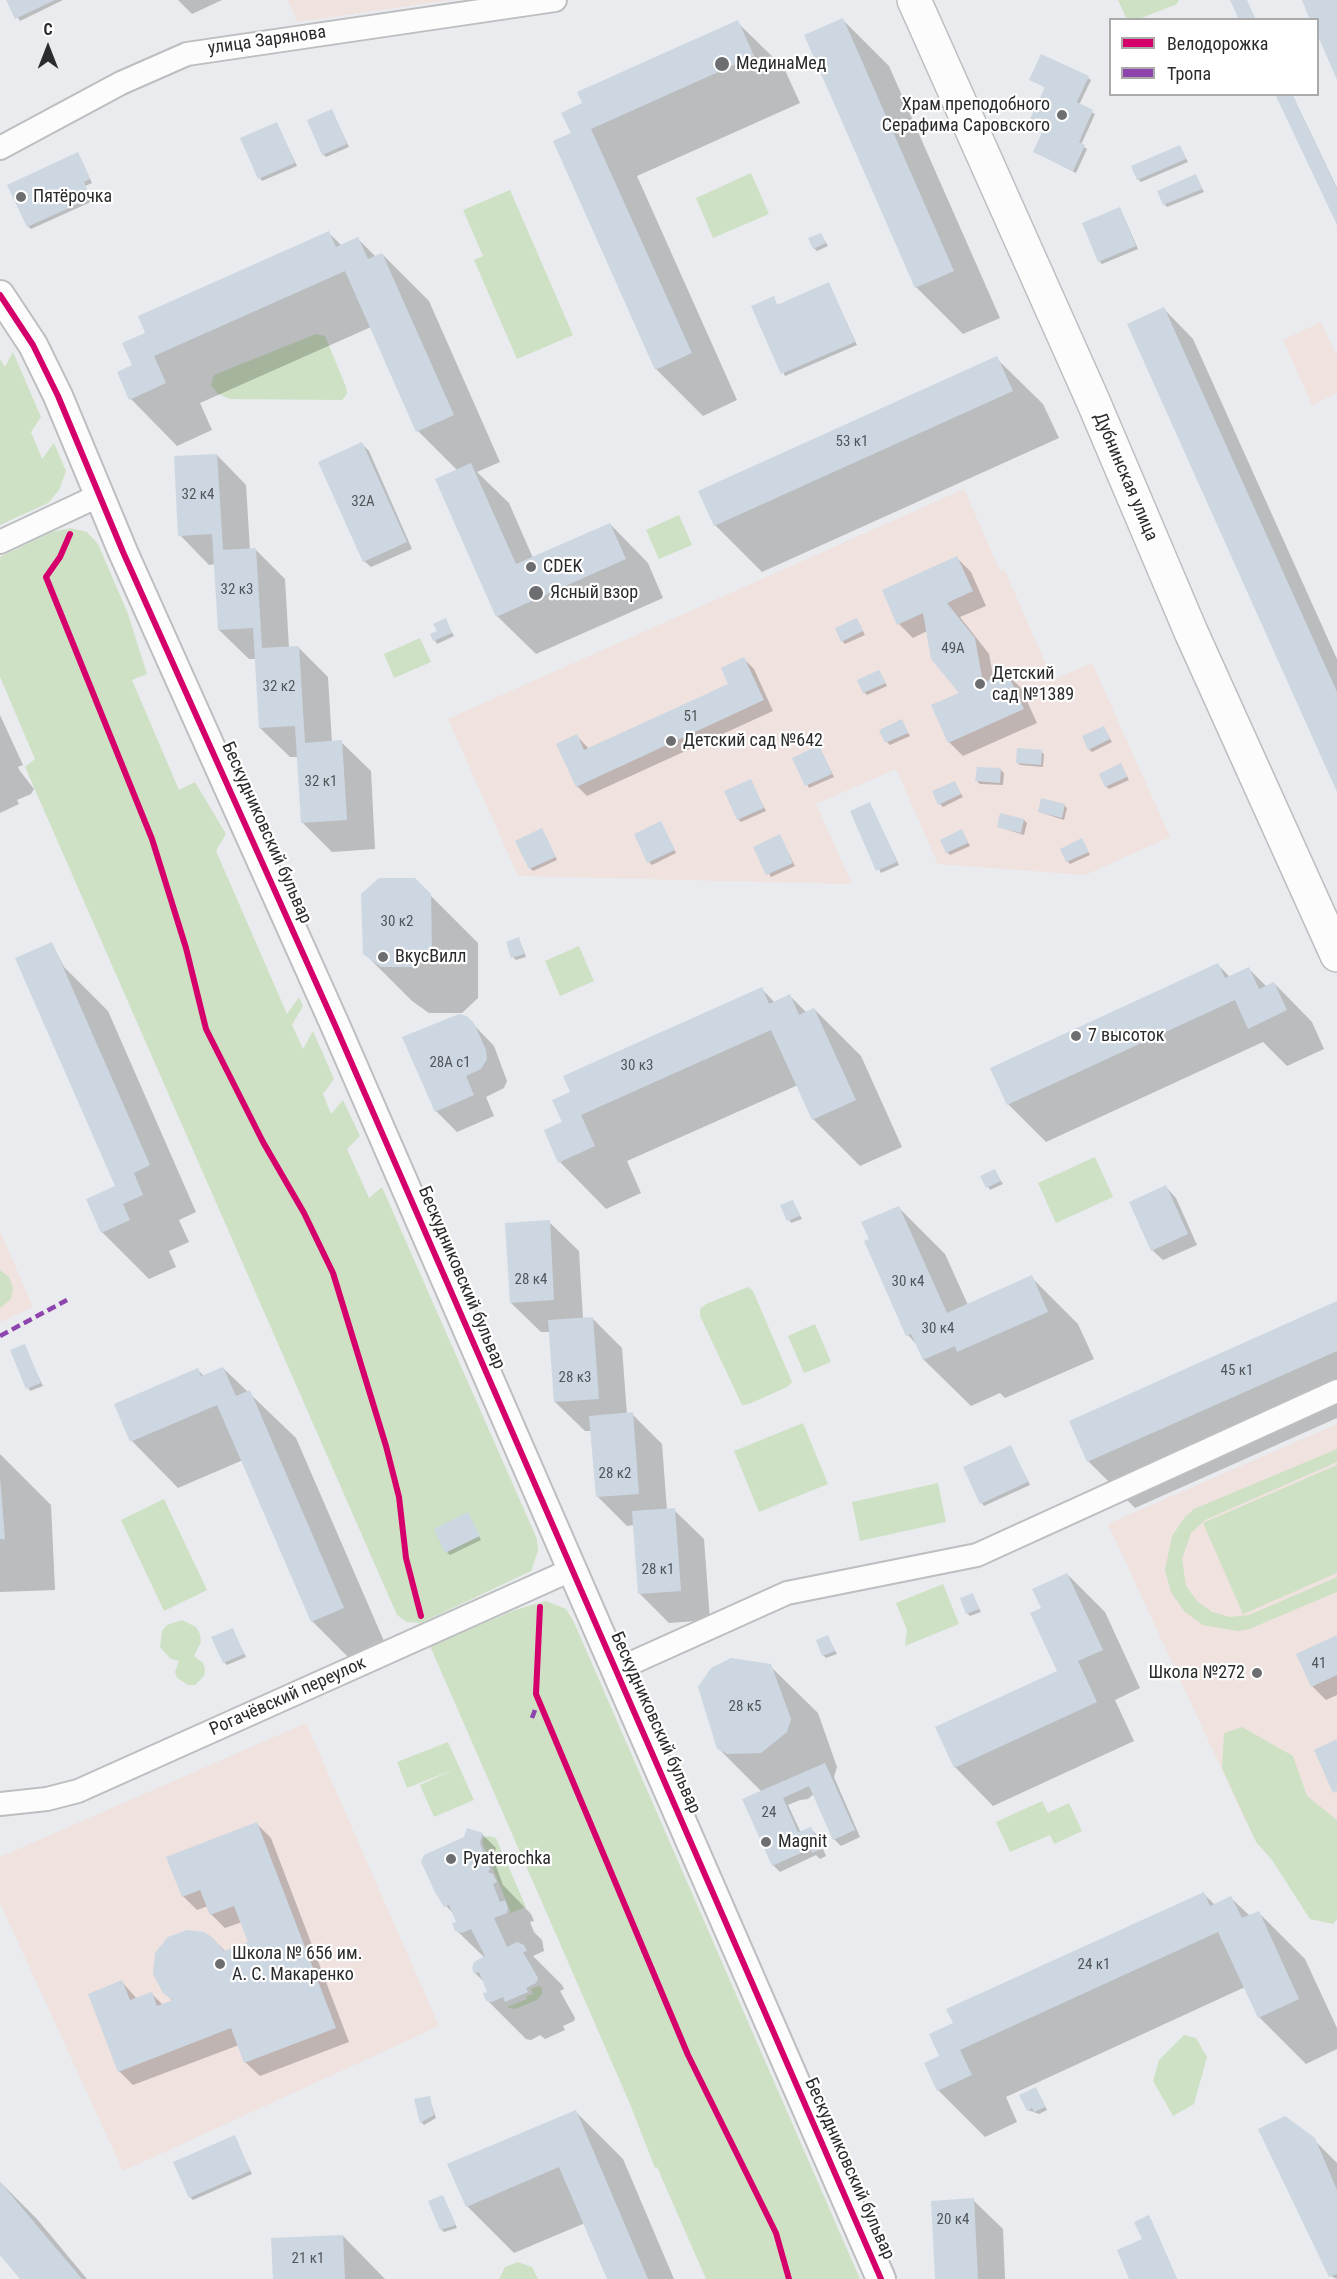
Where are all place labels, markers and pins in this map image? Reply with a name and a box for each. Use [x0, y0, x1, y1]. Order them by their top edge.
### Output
place label: МединаМед [736, 53, 826, 75]
marker: МединаМед [713, 55, 731, 73]
place label: Храм преподобного Серафима Саровского [882, 94, 1050, 136]
marker: Храм преподобного Серафима Саровского [1055, 108, 1069, 122]
place label: Пятёрочка [33, 186, 112, 208]
marker: Пятёрочка [14, 190, 28, 204]
place label: CDEK [543, 556, 582, 578]
marker: CDEK [524, 560, 538, 574]
place label: Ясный взор [550, 582, 638, 604]
marker: Ясный взор [527, 584, 545, 602]
place label: Детский сад №1389 [992, 663, 1074, 706]
marker: Детский сад №1389 [973, 677, 987, 691]
place label: Детский сад №642 [683, 730, 823, 752]
marker: Детский сад №642 [664, 734, 678, 748]
place label: ВкусВилл [395, 946, 467, 968]
marker: ВкусВилл [376, 950, 390, 964]
place label: 7 высоток [1088, 1025, 1164, 1047]
marker: 7 высоток [1069, 1029, 1083, 1043]
place label: Школа №272 [1148, 1662, 1245, 1684]
marker: Школа №272 [1250, 1666, 1264, 1680]
place label: Magnit [778, 1831, 827, 1853]
marker: Magnit [759, 1835, 773, 1849]
place label: Pyaterochka [463, 1848, 551, 1870]
marker: Pyaterochka [444, 1852, 458, 1866]
place label: Школа № 656 им. А. С. Макаренко [232, 1943, 362, 1986]
marker: Школа № 656 им. А. С. Макаренко [213, 1957, 227, 1971]

